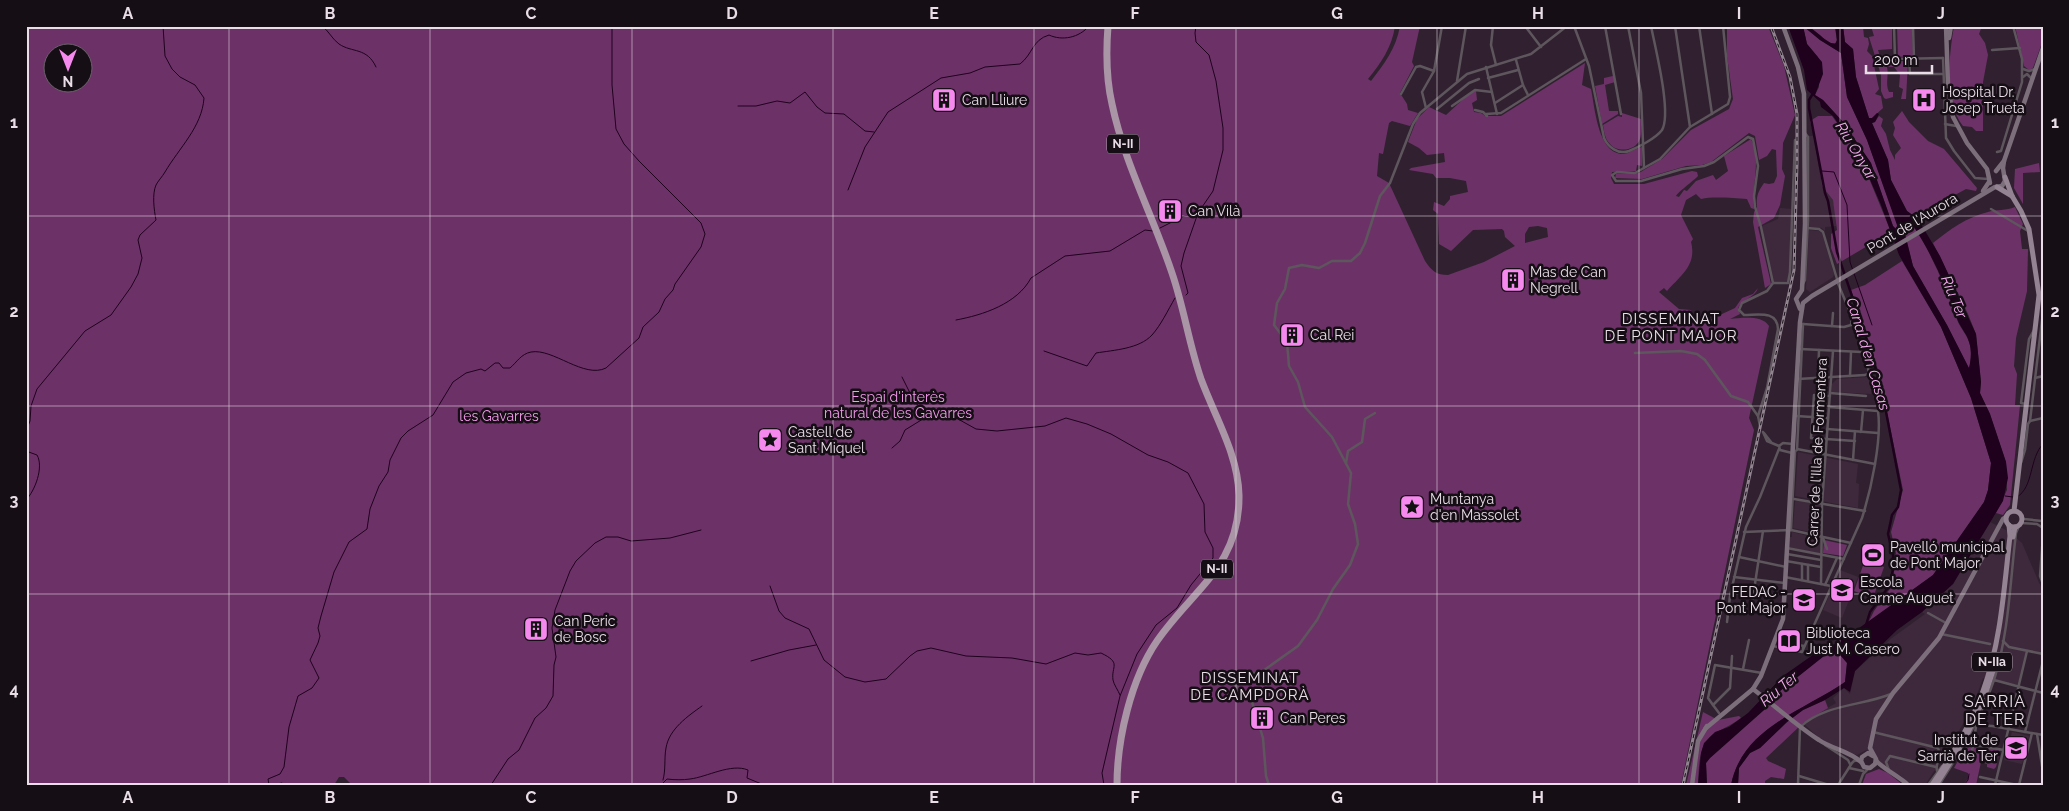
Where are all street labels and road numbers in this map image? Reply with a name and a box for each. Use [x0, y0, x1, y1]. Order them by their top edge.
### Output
road number: N-II [1107, 134, 1139, 154]
street label: Pont de l'Aurora [1864, 190, 1960, 256]
street label: Carrer de l'Illa de Formentera [1804, 358, 1830, 546]
road number: N-II [1201, 560, 1233, 578]
road number: N-IIa [1972, 652, 2012, 672]

